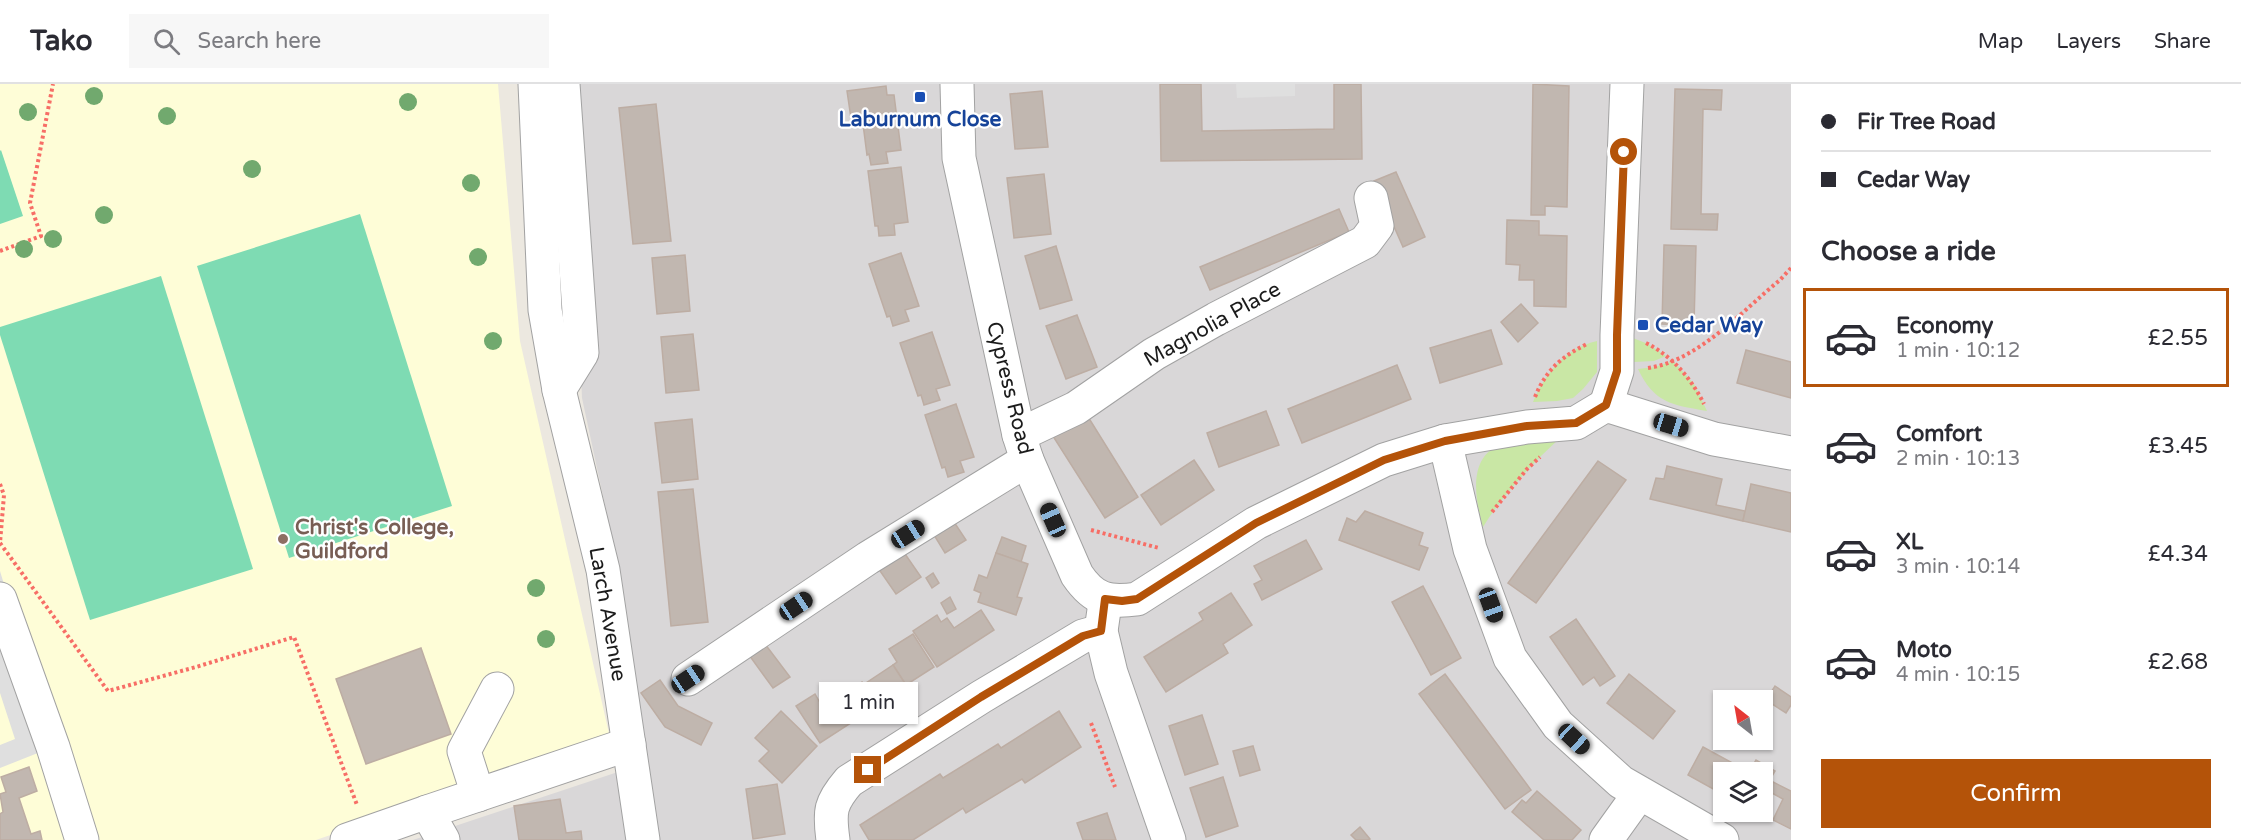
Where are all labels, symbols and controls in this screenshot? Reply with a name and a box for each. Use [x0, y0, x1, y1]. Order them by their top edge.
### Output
search box [129, 14, 549, 68]
text: Tako [30, 24, 93, 58]
icon: search [150, 25, 183, 58]
text: Search here [198, 28, 321, 54]
text: Map [1978, 29, 2023, 54]
text: Layers [2056, 29, 2121, 54]
text: Share [2154, 29, 2211, 54]
marker: Laburnum Close [913, 90, 927, 104]
place label: Laburnum Close [839, 107, 1001, 132]
text: Fir Tree Road [1857, 109, 1996, 135]
route start [1610, 138, 1637, 165]
text: Cedar Way [1857, 167, 1970, 193]
text: Choose a ride [1821, 235, 1996, 268]
street label: Magnolia Place [1139, 276, 1285, 372]
icon: car [1824, 311, 1878, 365]
place label: Cedar Way [1655, 313, 1764, 338]
text: Economy [1896, 313, 1993, 339]
marker: Cedar Way [1636, 318, 1650, 332]
street label: Cypress Road [981, 319, 1038, 457]
text: £2.55 [2148, 325, 2208, 351]
text: 1 min · 10:12 [1896, 339, 2020, 363]
car [1651, 411, 1691, 439]
icon: car [1824, 419, 1878, 473]
text: Comfort [1896, 421, 1982, 447]
text: £3.45 [2148, 433, 2208, 459]
text: 2 min · 10:13 [1896, 447, 2020, 471]
car [1037, 500, 1069, 540]
place label: Christ's College, Guildford [295, 515, 454, 564]
car [888, 517, 928, 551]
icon: car [1824, 527, 1878, 581]
text: XL [1896, 529, 1923, 555]
marker: Christ's College, Guildford [276, 532, 290, 546]
text: £4.34 [2148, 541, 2208, 567]
street label: Larch Avenue [583, 545, 632, 683]
text: 3 min · 10:14 [1896, 555, 2020, 579]
car [1476, 585, 1506, 625]
car [776, 588, 816, 624]
icon: car [1824, 635, 1878, 689]
text: Moto [1896, 637, 1952, 663]
text: £2.68 [2148, 649, 2208, 675]
car [668, 661, 708, 697]
text: 4 min · 10:15 [1896, 663, 2020, 687]
callout: 1 min [818, 683, 918, 725]
north arrow [1713, 690, 1773, 750]
map controls [1713, 690, 1773, 822]
text: 1 min [842, 691, 895, 715]
car [1555, 720, 1593, 758]
route end [854, 756, 881, 783]
button: Confirm [1821, 759, 2211, 828]
button: layers [1713, 762, 1773, 822]

